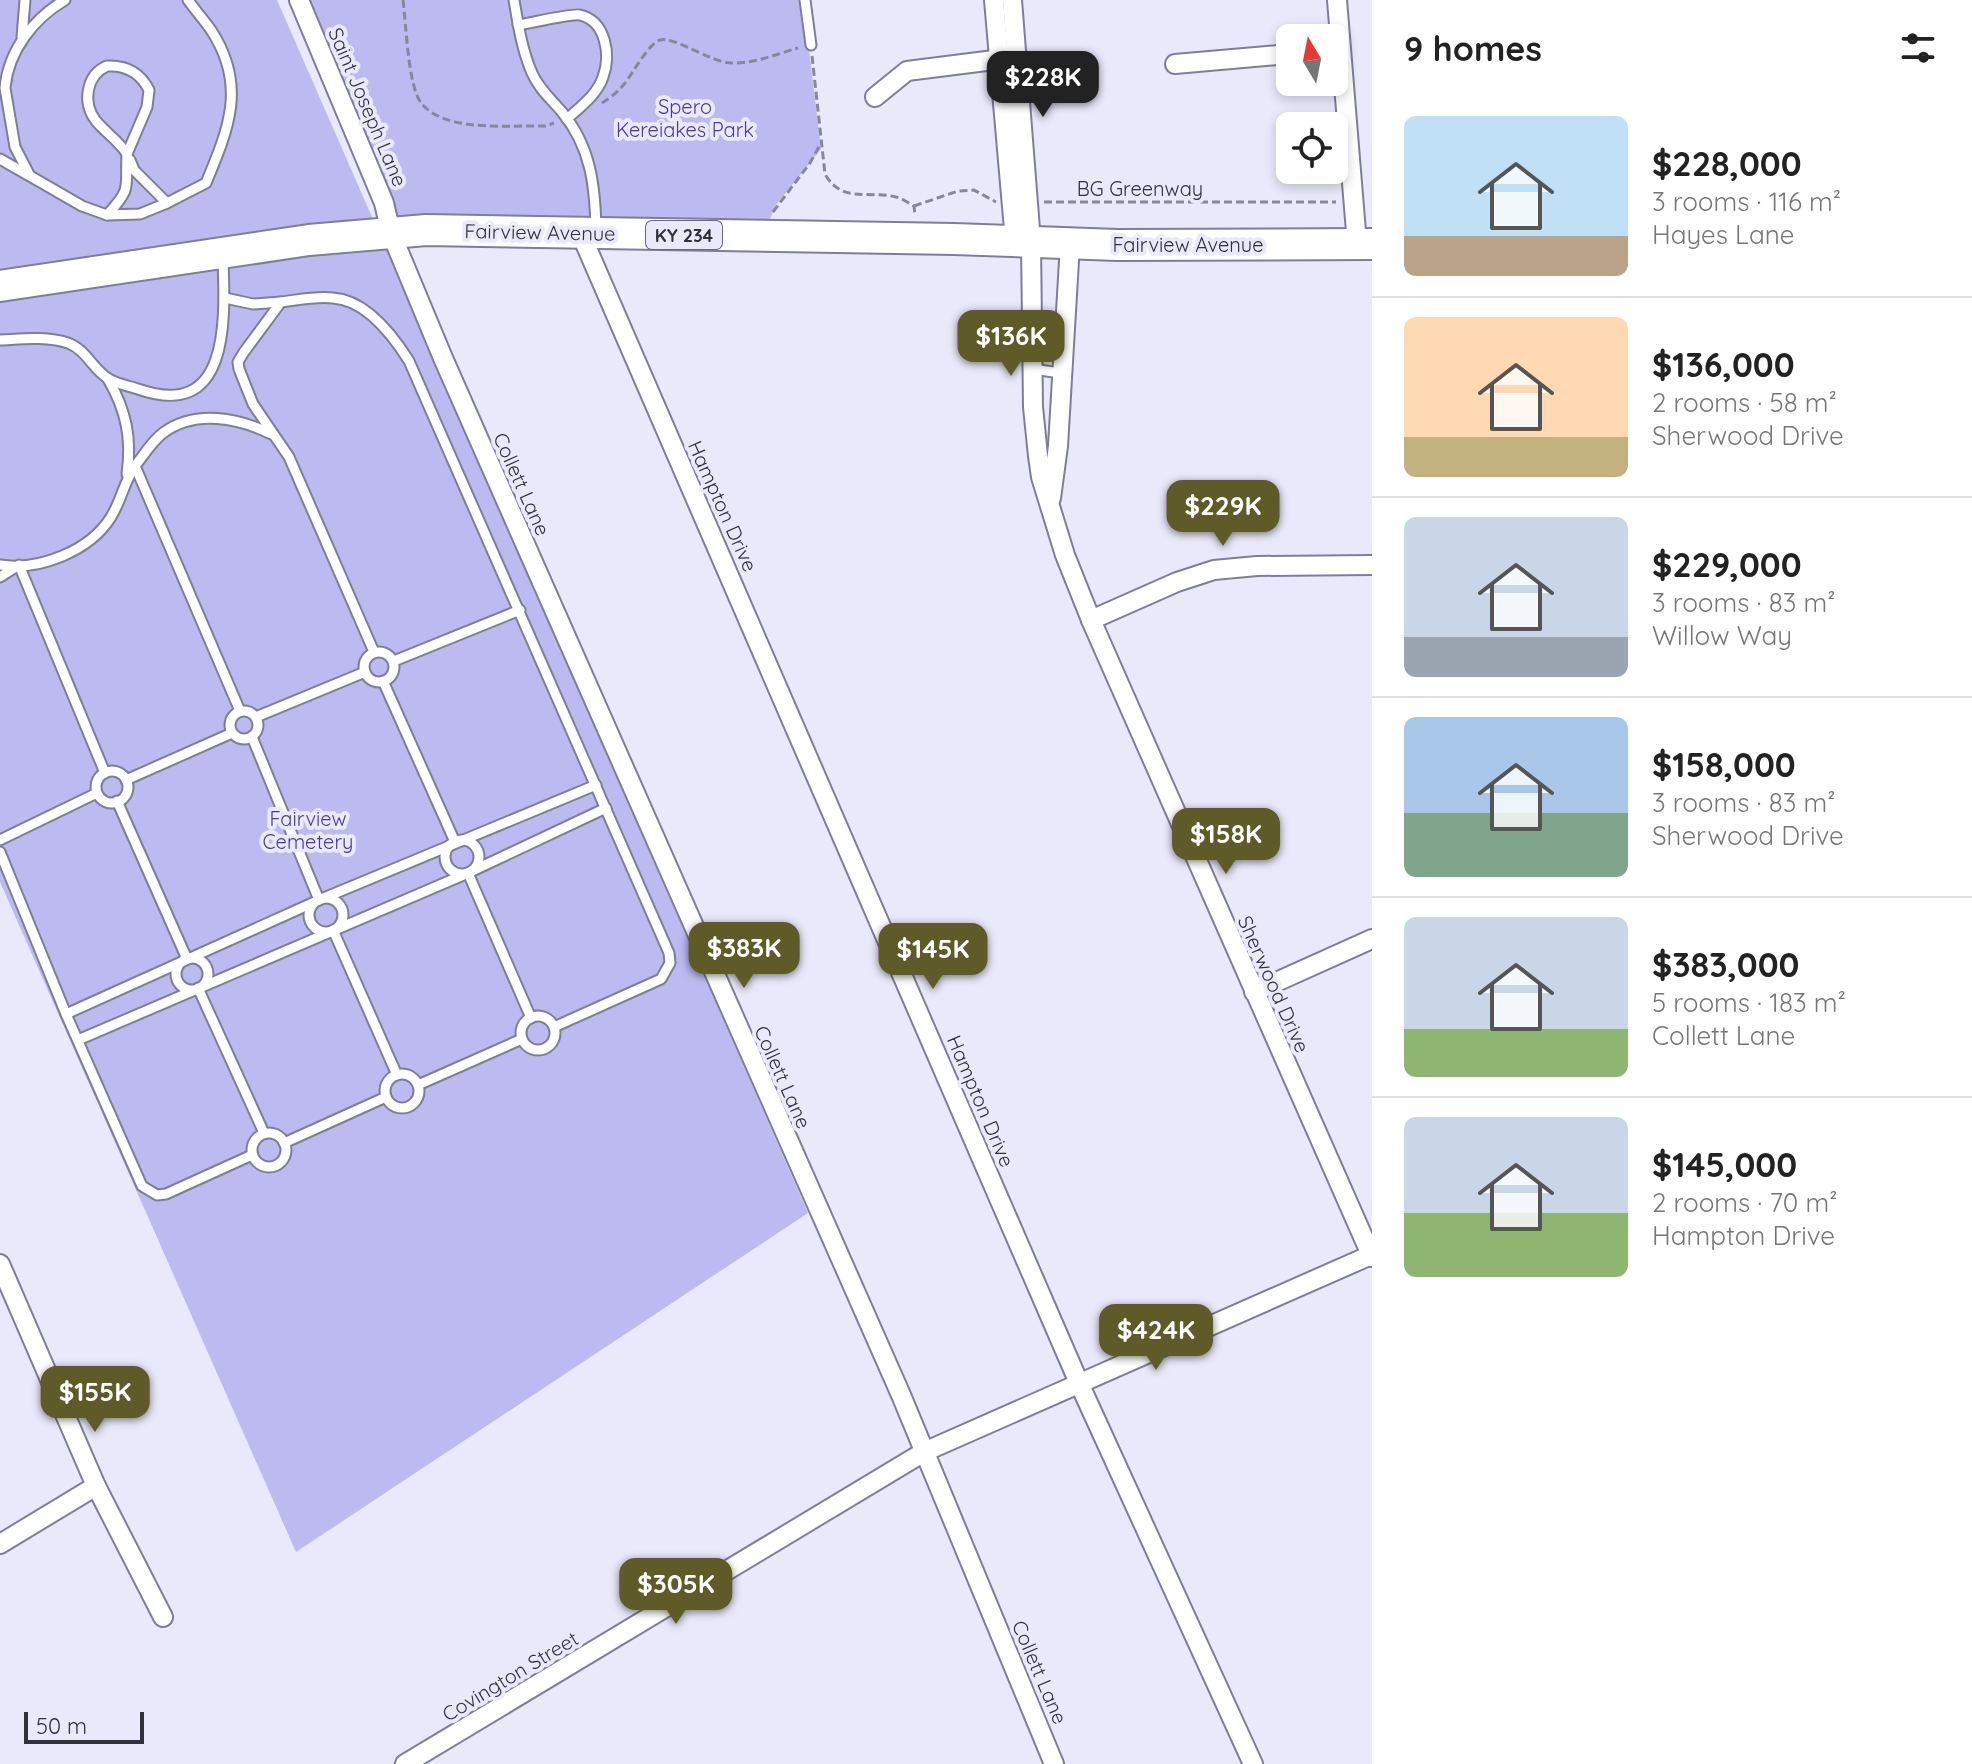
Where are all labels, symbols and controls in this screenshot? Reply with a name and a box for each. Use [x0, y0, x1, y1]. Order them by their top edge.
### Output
street label: Saint Joseph Lane [323, 24, 413, 190]
north arrow [1276, 24, 1348, 96]
map controls [1276, 24, 1348, 184]
icon: filters [1896, 26, 1940, 70]
text: 9 homes [1404, 27, 1542, 70]
pin: $228K [987, 51, 1099, 119]
text: $228K [1005, 60, 1081, 93]
park label: Spero Kereiakes Park [616, 94, 754, 142]
button: locate [1276, 112, 1348, 184]
text: $228,000 [1652, 142, 1802, 185]
icon: home [1468, 148, 1564, 244]
street label: BG Greenway [1077, 176, 1203, 201]
text: 3 rooms · 116 m² [1652, 185, 1841, 218]
street label: Fairview Avenue [464, 218, 616, 246]
text: Hayes Lane [1652, 218, 1794, 251]
road number: KY 234 [646, 221, 722, 249]
street label: Fairview Avenue [1112, 232, 1264, 257]
pin: $136K [955, 310, 1067, 378]
text: $136K [975, 319, 1047, 352]
text: $136,000 [1652, 343, 1795, 386]
icon: home [1468, 349, 1564, 445]
text: 2 rooms · 58 m² [1652, 386, 1837, 419]
text: Sherwood Drive [1652, 419, 1844, 452]
street label: Collett Lane [488, 429, 556, 539]
street label: Hampton Drive [683, 437, 763, 575]
pin: $229K [1167, 480, 1279, 548]
text: $229K [1185, 489, 1261, 522]
text: $229,000 [1652, 543, 1802, 586]
icon: home [1468, 549, 1564, 645]
text: 3 rooms · 83 m² [1652, 586, 1835, 619]
text: Willow Way [1652, 619, 1792, 652]
text: $158,000 [1652, 743, 1796, 786]
icon: home [1468, 749, 1564, 845]
text: 3 rooms · 83 m² [1652, 786, 1835, 819]
park label: Fairview Cemetery [263, 806, 353, 854]
pin: $158K [1170, 808, 1282, 876]
text: $158K [1190, 817, 1262, 850]
text: Sherwood Drive [1652, 819, 1844, 852]
street label: Sherwood Drive [1233, 912, 1315, 1056]
pin: $383K [688, 922, 800, 990]
pin: $145K [877, 923, 989, 991]
text: $383K [707, 931, 781, 964]
text: $145K [897, 932, 969, 965]
text: $383,000 [1652, 943, 1799, 986]
icon: home [1468, 949, 1564, 1045]
text: 5 rooms · 183 m² [1652, 986, 1846, 1019]
text: Collett Lane [1652, 1019, 1795, 1052]
street label: Collett Lane [749, 1022, 817, 1132]
street label: Hampton Drive [942, 1031, 1020, 1171]
text: $145,000 [1652, 1143, 1797, 1186]
icon: home [1468, 1149, 1564, 1245]
text: 2 rooms · 70 m² [1652, 1186, 1837, 1219]
text: Hampton Drive [1652, 1219, 1835, 1252]
pin: $424K [1100, 1304, 1212, 1372]
text: $424K [1117, 1313, 1195, 1346]
pin: $155K [39, 1366, 151, 1434]
text: $155K [59, 1375, 131, 1408]
pin: $305K [620, 1558, 732, 1626]
text: $305K [637, 1567, 715, 1600]
street label: Collett Lane [1007, 1616, 1073, 1728]
street label: Covington Street [437, 1625, 583, 1726]
scale bar [24, 1708, 144, 1744]
text: 50 m [36, 1712, 87, 1740]

